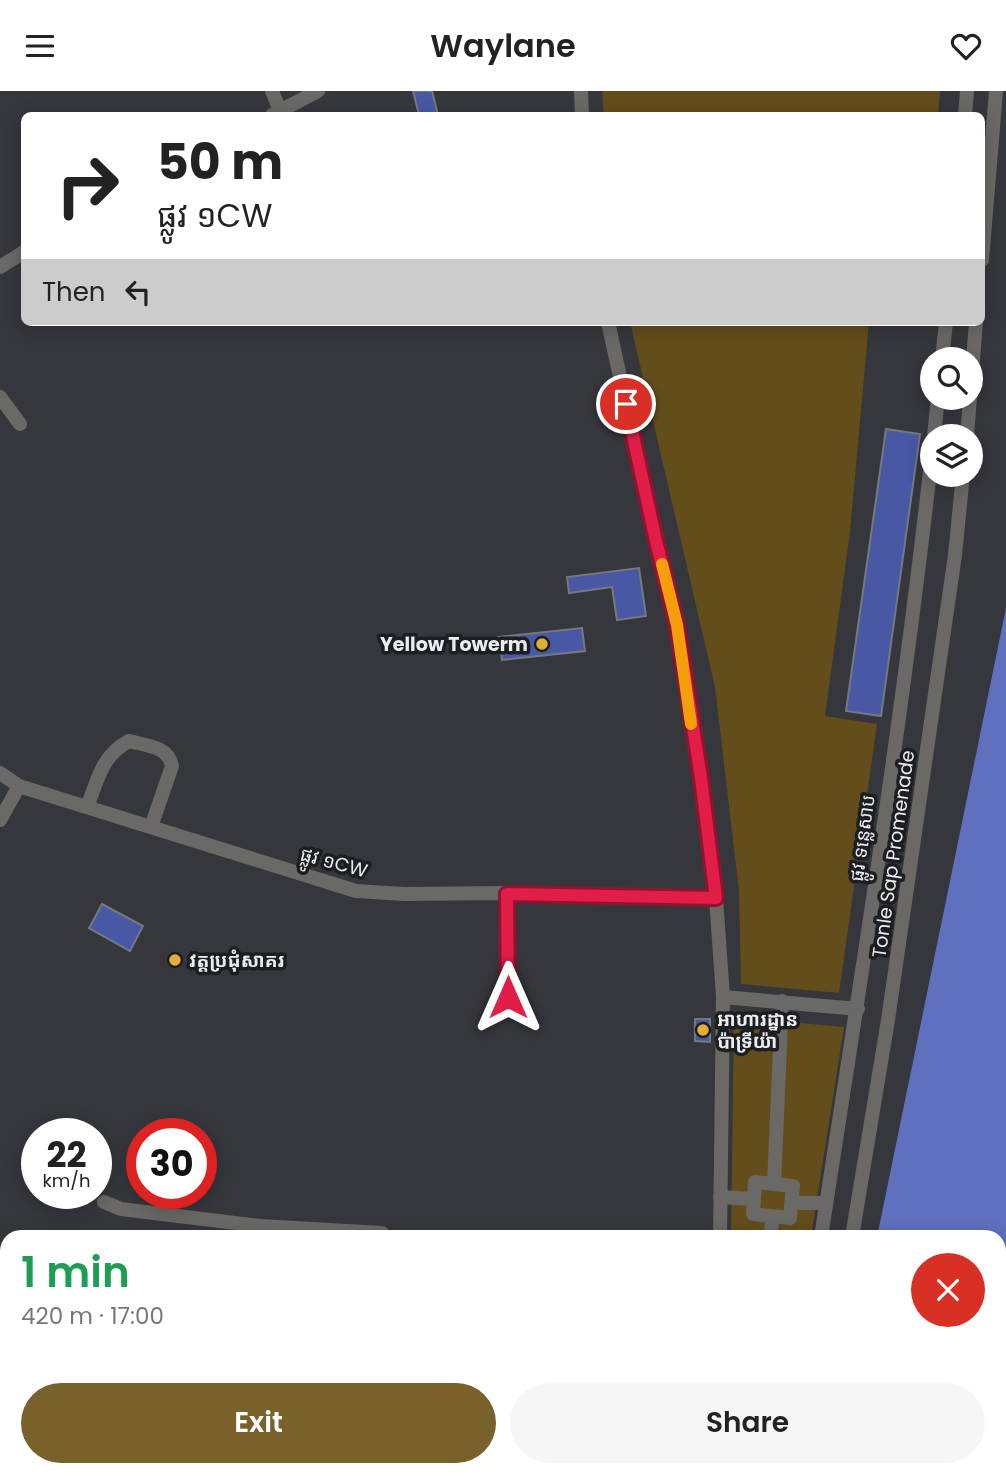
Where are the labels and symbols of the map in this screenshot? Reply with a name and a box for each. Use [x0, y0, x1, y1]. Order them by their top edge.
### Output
pin [596, 374, 656, 434]
place label: Yellow Towerm [380, 631, 528, 658]
marker: Yellow Towerm [534, 636, 550, 652]
street label: Tonle Sap Promenade [866, 749, 921, 960]
street label: ផ្លូវ ទន្លេសាប [843, 793, 886, 884]
street label: ផ្លូវ ១CW [296, 841, 371, 888]
place label: វត្តប្រជុំសាគរ [189, 947, 284, 974]
marker: វត្តប្រជុំសាគរ [167, 952, 183, 968]
position arrow [471, 960, 545, 1034]
place label: អាហារដ្ឋាន ប៉ាទ្រីយ៉ា [717, 1006, 798, 1055]
marker: អាហារដ្ឋាន ប៉ាទ្រីយ៉ា [695, 1022, 711, 1038]
speed limit sign: 30 [126, 1118, 217, 1209]

